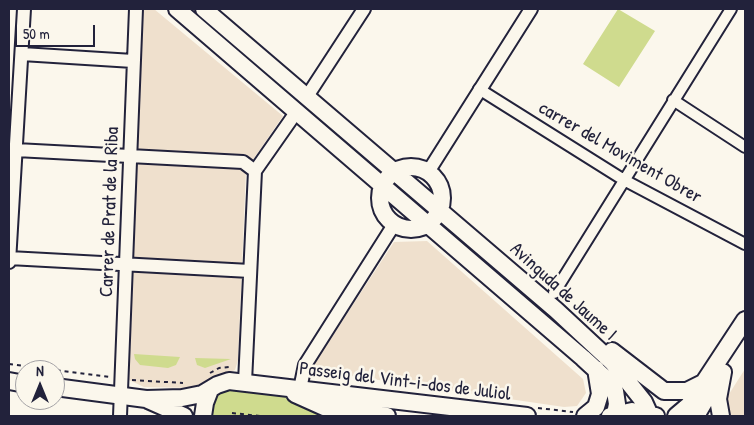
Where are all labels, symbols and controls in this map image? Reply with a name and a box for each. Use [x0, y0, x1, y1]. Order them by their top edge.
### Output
scale bar [18, 15, 98, 47]
text: 50 m [23, 23, 50, 44]
street label: carrer del Moviment Obrer [534, 97, 706, 209]
street label: Carrer de Prat de la Riba [96, 127, 124, 297]
street label: Avinguda de Jaume I [505, 238, 621, 346]
street label: Passeig del Vint-i-dos de Juliol [298, 358, 512, 406]
north arrow [15, 360, 65, 410]
text: N [36, 361, 44, 380]

